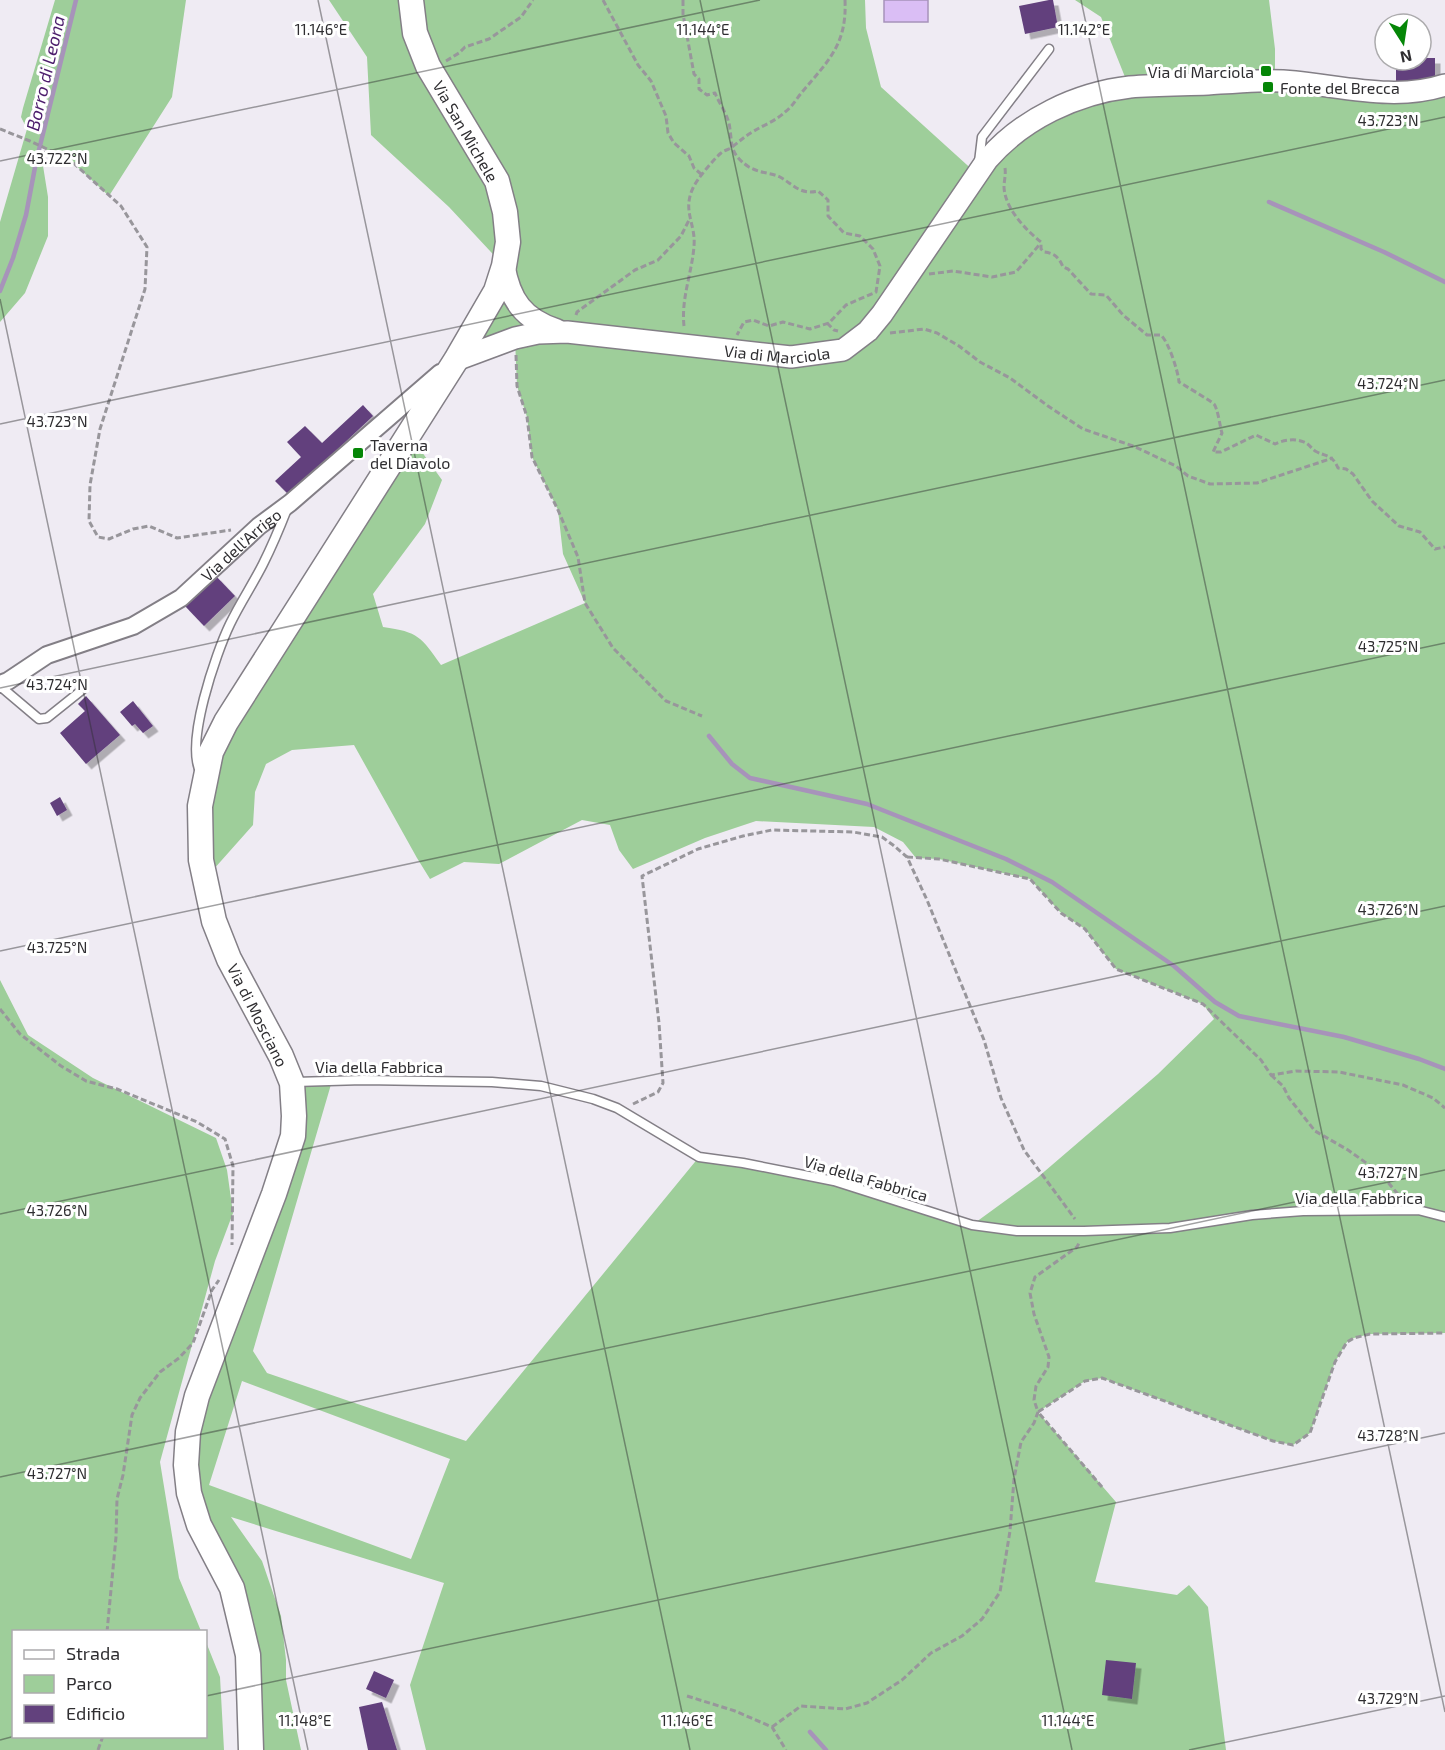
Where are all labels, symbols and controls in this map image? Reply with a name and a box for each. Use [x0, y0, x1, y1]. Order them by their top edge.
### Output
north arrow [1373, 12, 1433, 72]
water label: Borro di Leona [21, 13, 69, 133]
text: 11.146°E [295, 20, 347, 38]
text: 11.144°E [677, 20, 730, 38]
text: 11.142°E [1058, 20, 1110, 38]
text: N [1399, 47, 1414, 68]
place label: Via di Marciola [1148, 62, 1254, 81]
marker: Via di Marciola [1259, 64, 1273, 78]
street label: Via San Michele [429, 77, 503, 185]
place label: Fonte del Brecca [1280, 78, 1400, 97]
marker: Fonte del Brecca [1261, 80, 1275, 94]
text: 43.723°N [1358, 111, 1418, 129]
text: 43.722°N [26, 149, 88, 167]
street label: Via di Marciola [723, 340, 831, 367]
text: 43.724°N [1357, 374, 1419, 392]
text: 43.723°N [27, 412, 87, 430]
place label: Taverna del Diavolo [370, 435, 450, 472]
marker: Taverna del Diavolo [351, 446, 365, 460]
street label: Via dell'Arrigo [197, 504, 284, 585]
text: 43.725°N [1358, 637, 1418, 655]
text: 43.724°N [26, 675, 88, 693]
text: 43.726°N [1357, 900, 1419, 918]
text: 43.725°N [27, 938, 87, 956]
street label: Via di Mosciano [224, 960, 292, 1070]
street label: Via della Fabbrica [315, 1057, 443, 1076]
street label: Via della Fabbrica [802, 1151, 930, 1205]
text: 43.727°N [1358, 1163, 1418, 1181]
street label: Via della Fabbrica [1295, 1188, 1423, 1207]
text: 43.726°N [26, 1201, 88, 1219]
text: 43.728°N [1357, 1426, 1419, 1444]
text: 43.727°N [27, 1464, 87, 1482]
legend [12, 1630, 207, 1738]
text: Strada [66, 1642, 120, 1664]
text: Parco [66, 1672, 112, 1694]
text: 43.729°N [1357, 1689, 1419, 1707]
text: Edificio [66, 1702, 125, 1724]
text: 11.148°E [279, 1711, 331, 1729]
text: 11.146°E [661, 1711, 713, 1729]
text: 11.144°E [1042, 1711, 1095, 1729]

